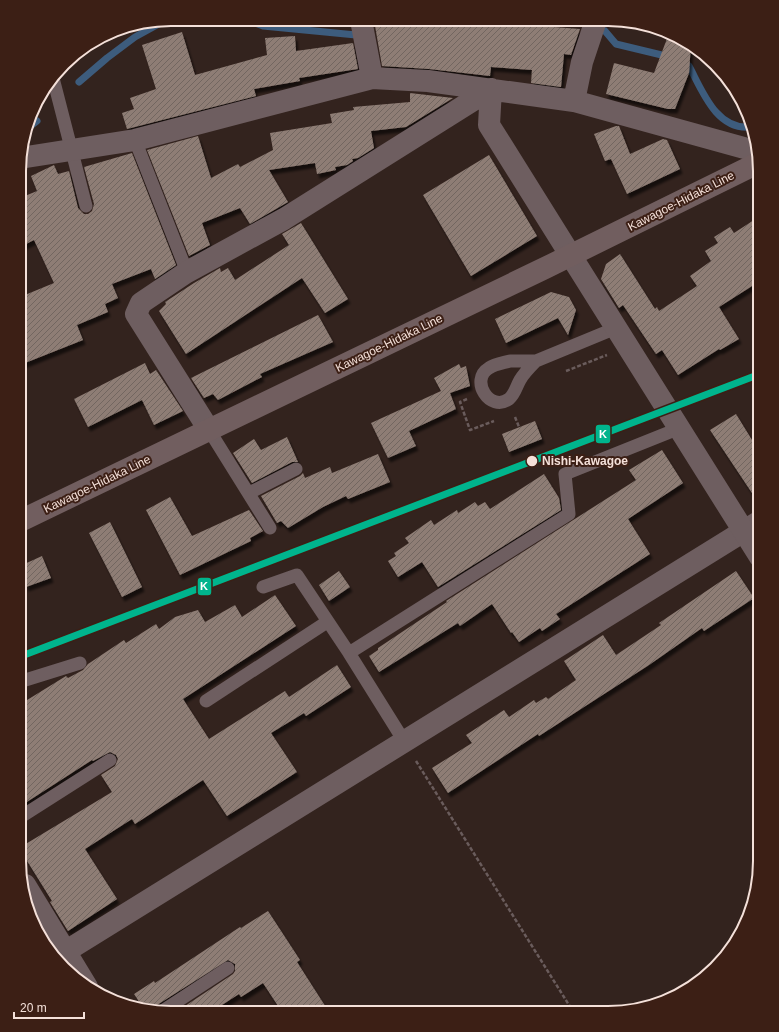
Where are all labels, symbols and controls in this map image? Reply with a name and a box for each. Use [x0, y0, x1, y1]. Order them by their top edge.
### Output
street label: Kawagoe-Hidaka Line [626, 168, 737, 234]
street label: Kawagoe-Hidaka Line [333, 311, 445, 375]
line badge: K [595, 424, 611, 444]
text: K [599, 428, 607, 440]
street label: Kawagoe-Hidaka Line [41, 452, 153, 516]
marker: Nishi-Kawagoe [525, 454, 539, 468]
place label: Nishi-Kawagoe [542, 454, 628, 468]
line badge: K [197, 577, 212, 596]
text: K [200, 580, 208, 592]
scale bar [14, 994, 84, 1020]
text: 20 m [20, 1001, 47, 1015]

